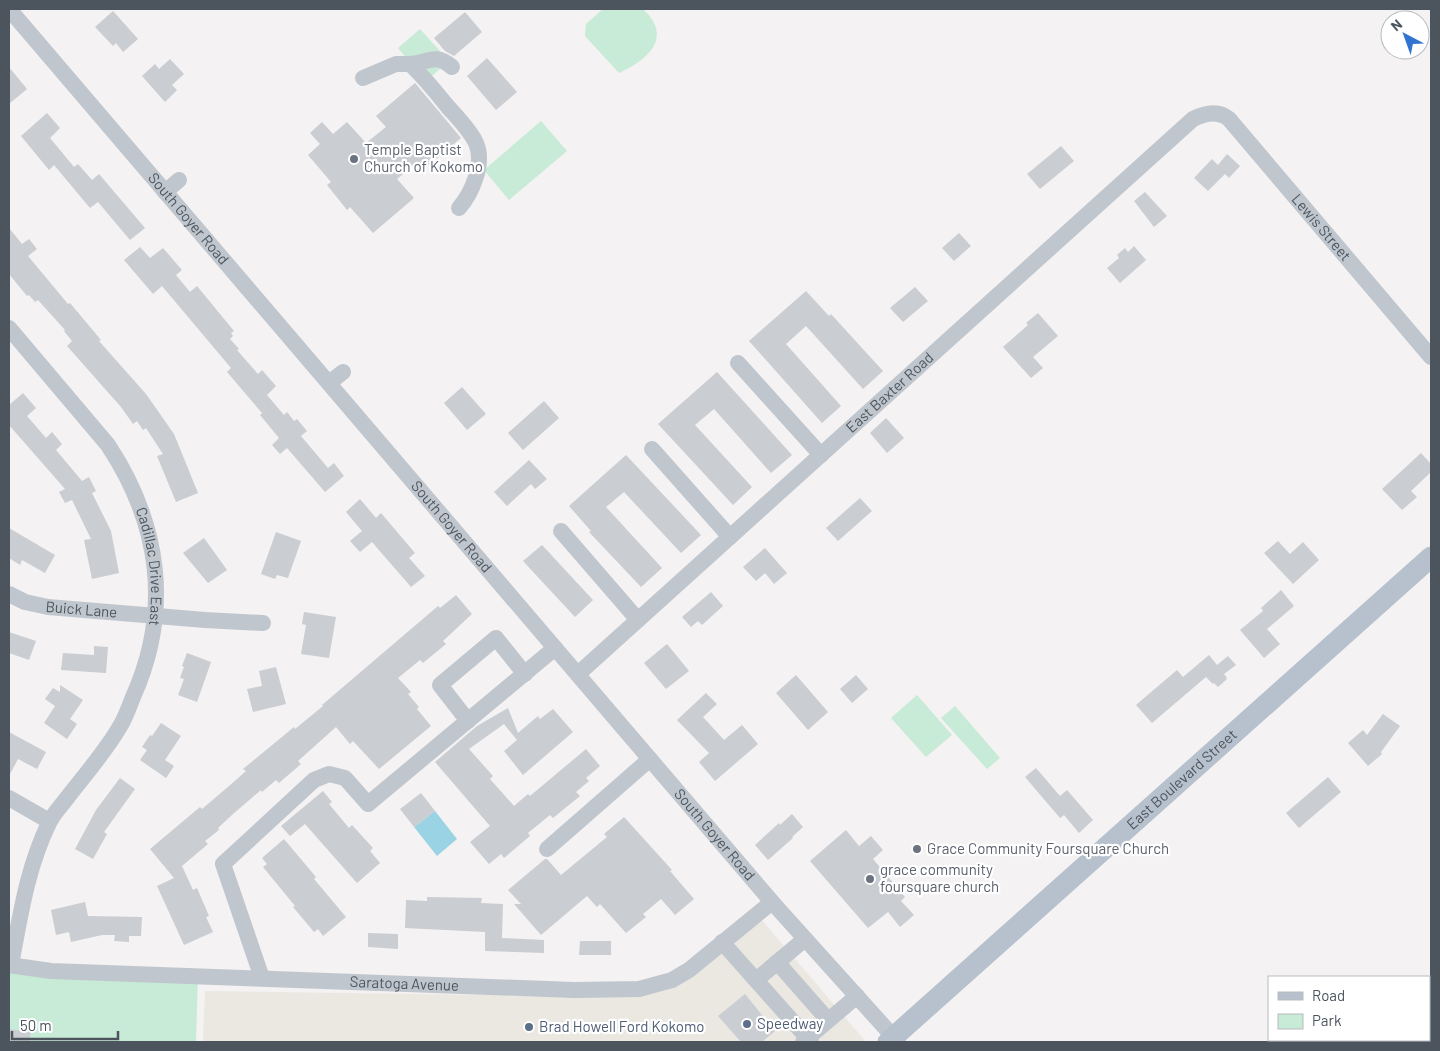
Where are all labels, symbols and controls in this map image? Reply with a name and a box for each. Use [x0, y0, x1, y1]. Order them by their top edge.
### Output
north arrow [1380, 10, 1430, 60]
text: N [1387, 15, 1405, 34]
place label: Temple Baptist Church of Kokomo [364, 140, 483, 175]
marker: Temple Baptist Church of Kokomo [348, 153, 360, 165]
street label: South Goyer Road [145, 169, 233, 268]
street label: Lewis Street [1288, 190, 1355, 264]
street label: East Baxter Road [842, 348, 937, 436]
street label: South Goyer Road [408, 477, 496, 576]
street label: Cadillac Drive East [133, 504, 166, 627]
street label: Buick Lane [45, 597, 118, 621]
street label: East Boulevard Street [1122, 725, 1240, 833]
street label: South Goyer Road [671, 784, 759, 884]
place label: Grace Community Foursquare Church [927, 839, 1169, 857]
marker: Grace Community Foursquare Church [911, 843, 923, 855]
place label: grace community foursquare church [880, 860, 999, 895]
marker: grace community foursquare church [864, 873, 876, 885]
street label: Saratoga Avenue [349, 972, 459, 994]
legend [1268, 976, 1430, 1041]
text: Road [1312, 986, 1345, 1004]
scale bar [12, 1008, 119, 1040]
text: Park [1312, 1011, 1342, 1029]
place label: Speedway [757, 1014, 823, 1032]
text: 50 m [20, 1016, 52, 1034]
place label: Brad Howell Ford Kokomo [539, 1017, 705, 1035]
marker: Speedway [741, 1018, 753, 1030]
marker: Brad Howell Ford Kokomo [523, 1021, 535, 1033]

